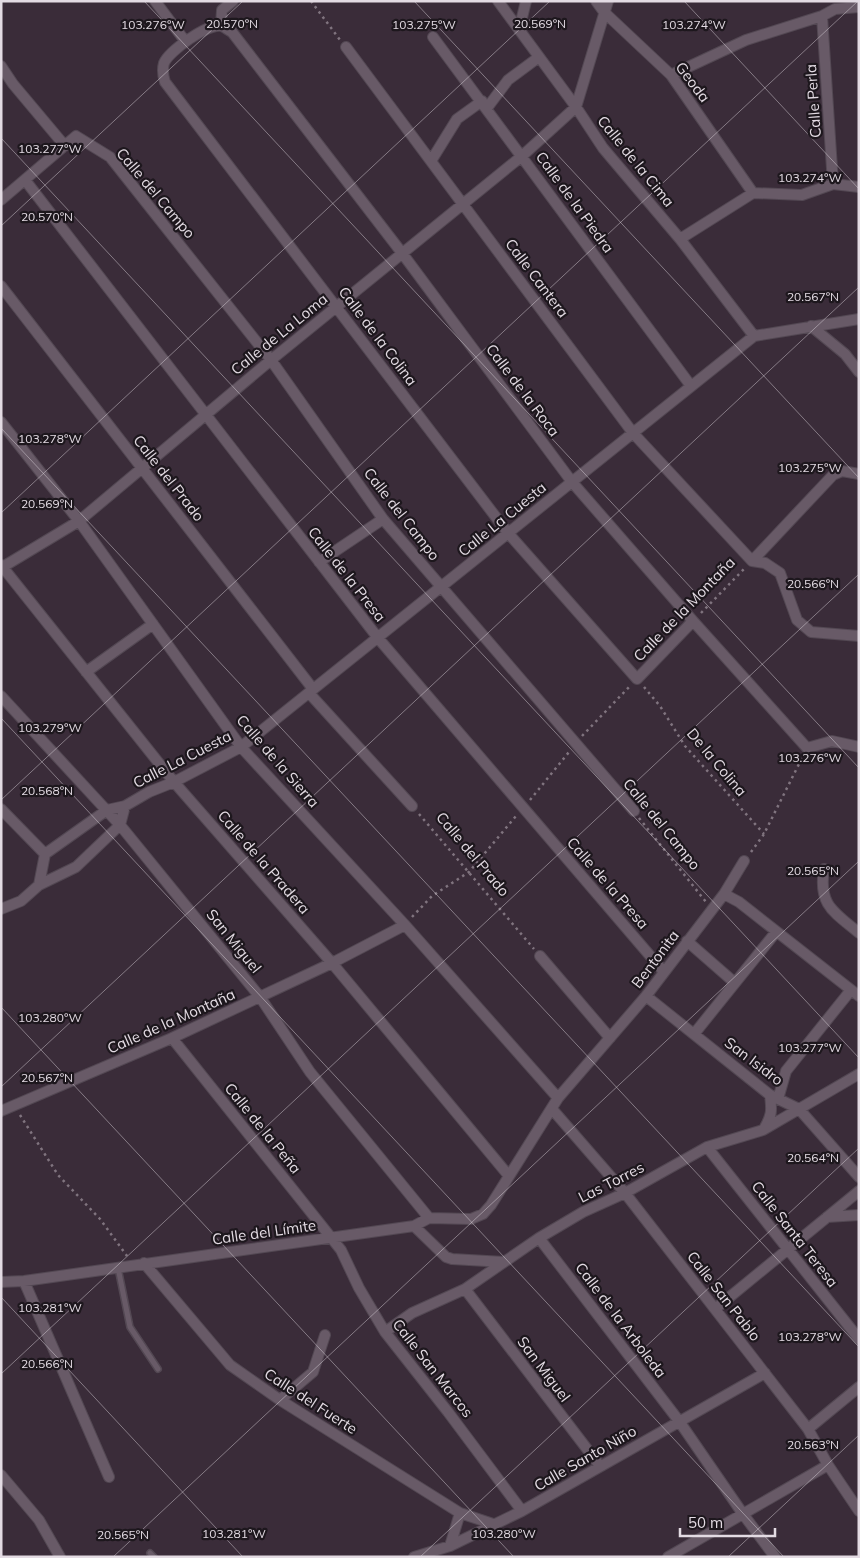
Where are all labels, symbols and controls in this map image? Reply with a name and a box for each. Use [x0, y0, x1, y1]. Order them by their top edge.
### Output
text: 20.570°N [206, 16, 258, 31]
text: 20.569°N [514, 16, 566, 31]
text: 103.276°W [121, 17, 185, 32]
text: 103.275°W [392, 17, 456, 32]
text: 103.274°W [662, 17, 726, 32]
street label: Geoda [672, 58, 714, 106]
street label: Calle Perla [801, 64, 825, 138]
street label: Calle de la Cima [593, 112, 679, 210]
text: 103.277°W [18, 141, 82, 156]
street label: Calle del Campo [113, 144, 199, 242]
street label: Calle de la Piedra [532, 148, 618, 256]
text: 103.274°W [778, 170, 842, 185]
text: 20.570°N [21, 209, 73, 224]
street label: Calle Cantera [501, 235, 573, 321]
street label: Calle de la Colina [335, 283, 421, 389]
street label: Calle de La Loma [227, 289, 331, 379]
text: 20.567°N [787, 289, 839, 304]
street label: Calle de la Roca [482, 340, 564, 440]
text: 103.278°W [18, 431, 82, 446]
street label: Calle del Prado [129, 431, 209, 525]
text: 103.275°W [778, 460, 842, 475]
street label: Calle del Campo [360, 464, 444, 564]
street label: Calle La Cuesta [454, 478, 550, 560]
text: 20.569°N [21, 496, 73, 511]
street label: Calle de la Presa [304, 523, 390, 625]
street label: Calle de la Montaña [629, 553, 739, 665]
text: 20.566°N [787, 576, 839, 591]
street label: Calle de la Sierra [233, 711, 323, 811]
text: 103.279°W [18, 720, 82, 735]
street label: De la Colina [683, 724, 751, 800]
street label: Calle La Cuesta [130, 726, 234, 792]
text: 103.276°W [778, 750, 842, 765]
street label: Calle del Campo [619, 774, 705, 874]
text: 20.568°N [21, 783, 73, 798]
street label: Calle de la Pradera [214, 806, 314, 918]
street label: Calle del Prado [432, 808, 514, 900]
street label: Calle de la Presa [563, 833, 653, 933]
text: 20.565°N [787, 863, 839, 878]
street label: San Miguel [202, 905, 266, 977]
street label: Bentonita [627, 926, 683, 992]
street label: Calle de la Montaña [104, 984, 238, 1058]
text: 103.280°W [18, 1010, 82, 1025]
street label: San Isidro [721, 1033, 787, 1089]
text: 103.277°W [778, 1040, 842, 1055]
text: 20.567°N [21, 1070, 73, 1085]
street label: Calle de la Peña [221, 1079, 305, 1177]
text: 20.564°N [787, 1150, 839, 1165]
street label: Las Torres [575, 1157, 647, 1207]
street label: Calle Santa Teresa [748, 1177, 842, 1291]
street label: Calle del Límite [211, 1215, 317, 1249]
street label: Calle San Pablo [683, 1247, 765, 1345]
street label: Calle de la Arboleda [571, 1259, 671, 1381]
text: 103.281°W [18, 1300, 82, 1315]
street label: Calle San Marcos [389, 1315, 477, 1421]
text: 103.278°W [778, 1329, 842, 1344]
street label: San Miguel [513, 1333, 575, 1405]
text: 20.566°N [21, 1356, 73, 1371]
street label: Calle del Fuerte [261, 1364, 361, 1438]
street label: Calle Santo Niño [530, 1421, 640, 1495]
text: 20.563°N [787, 1437, 839, 1452]
scale bar [680, 1506, 775, 1538]
text: 50 m [688, 1513, 723, 1532]
text: 103.281°W [202, 1526, 266, 1541]
text: 103.280°W [472, 1526, 536, 1541]
text: 20.565°N [97, 1527, 149, 1542]

